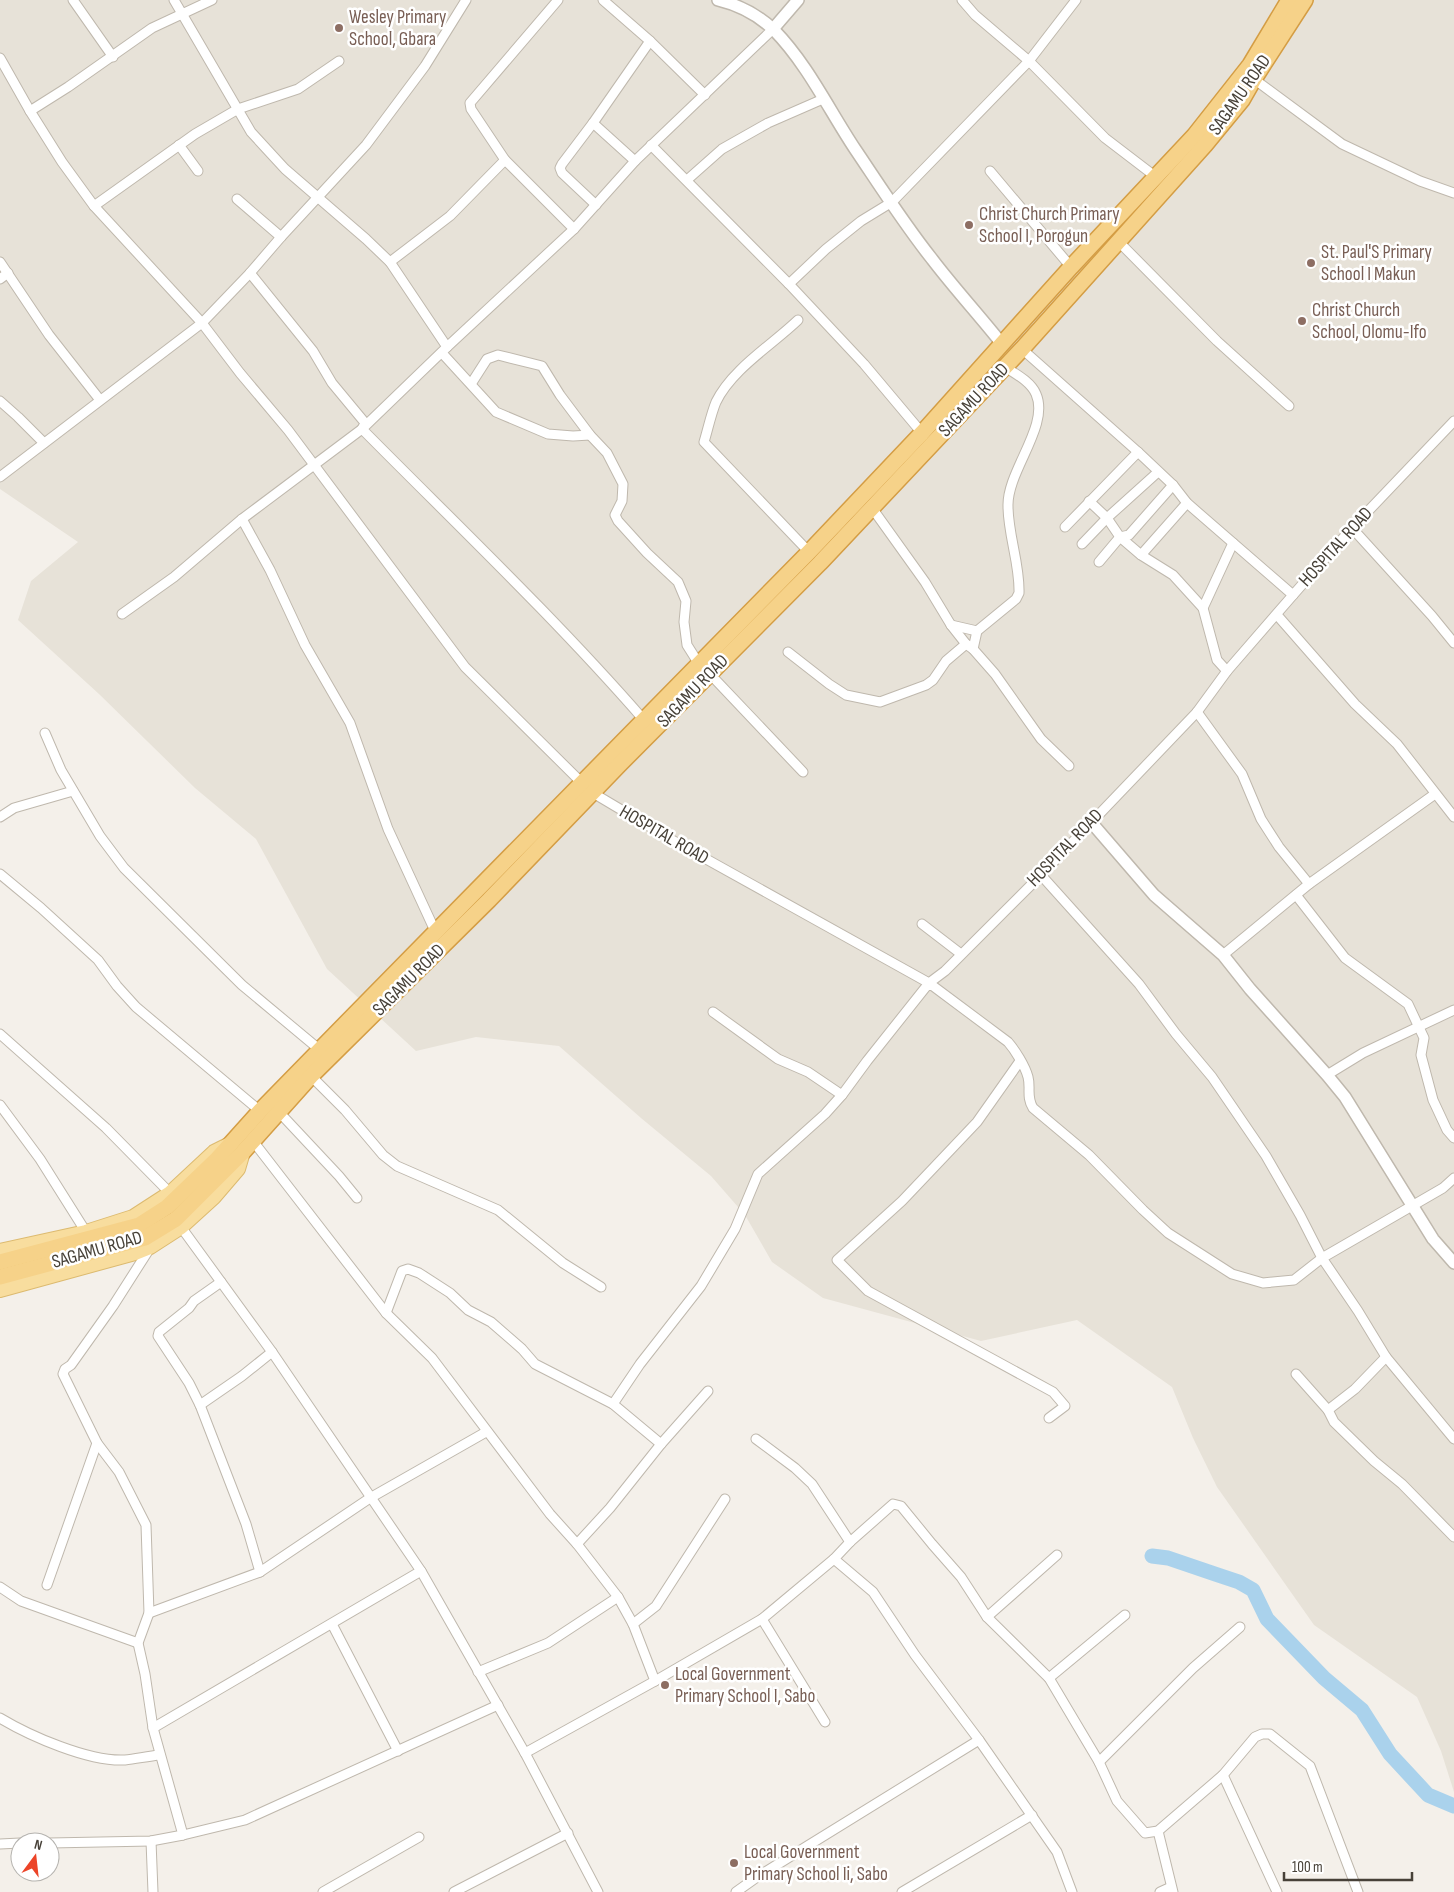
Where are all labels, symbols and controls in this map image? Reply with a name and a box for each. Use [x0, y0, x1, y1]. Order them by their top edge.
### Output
place label: Wesley Primary School, Gbara [349, 6, 447, 51]
marker: Wesley Primary School, Gbara [333, 22, 345, 34]
street label: SAGAMU ROAD [1204, 50, 1276, 140]
place label: Christ Church Primary School I, Porogun [979, 203, 1120, 248]
marker: Christ Church Primary School I, Porogun [963, 219, 975, 231]
place label: St. Paul'S Primary School I Makun [1321, 241, 1433, 286]
marker: St. Paul'S Primary School I Makun [1305, 257, 1317, 269]
place label: Christ Church School, Olomu-Ifo [1312, 299, 1427, 344]
marker: Christ Church School, Olomu-Ifo [1296, 315, 1308, 327]
street label: SAGAMU ROAD [934, 358, 1014, 442]
street label: HOSPITAL ROAD [1294, 502, 1378, 592]
street label: SAGAMU ROAD [652, 650, 734, 732]
street label: HOSPITAL ROAD [615, 800, 713, 870]
street label: HOSPITAL ROAD [1022, 804, 1108, 892]
street label: SAGAMU ROAD [368, 939, 450, 1021]
street label: SAGAMU ROAD [49, 1226, 145, 1274]
place label: Local Government Primary School I, Sabo [675, 1663, 815, 1708]
marker: Local Government Primary School I, Sabo [659, 1679, 671, 1691]
north arrow [10, 1832, 60, 1882]
text: N [32, 1836, 44, 1854]
place label: Local Government Primary School Ii, Sabo [744, 1841, 888, 1886]
scale bar [1284, 1850, 1412, 1882]
marker: Local Government Primary School Ii, Sabo [728, 1857, 740, 1869]
text: 100 m [1292, 1858, 1323, 1877]

